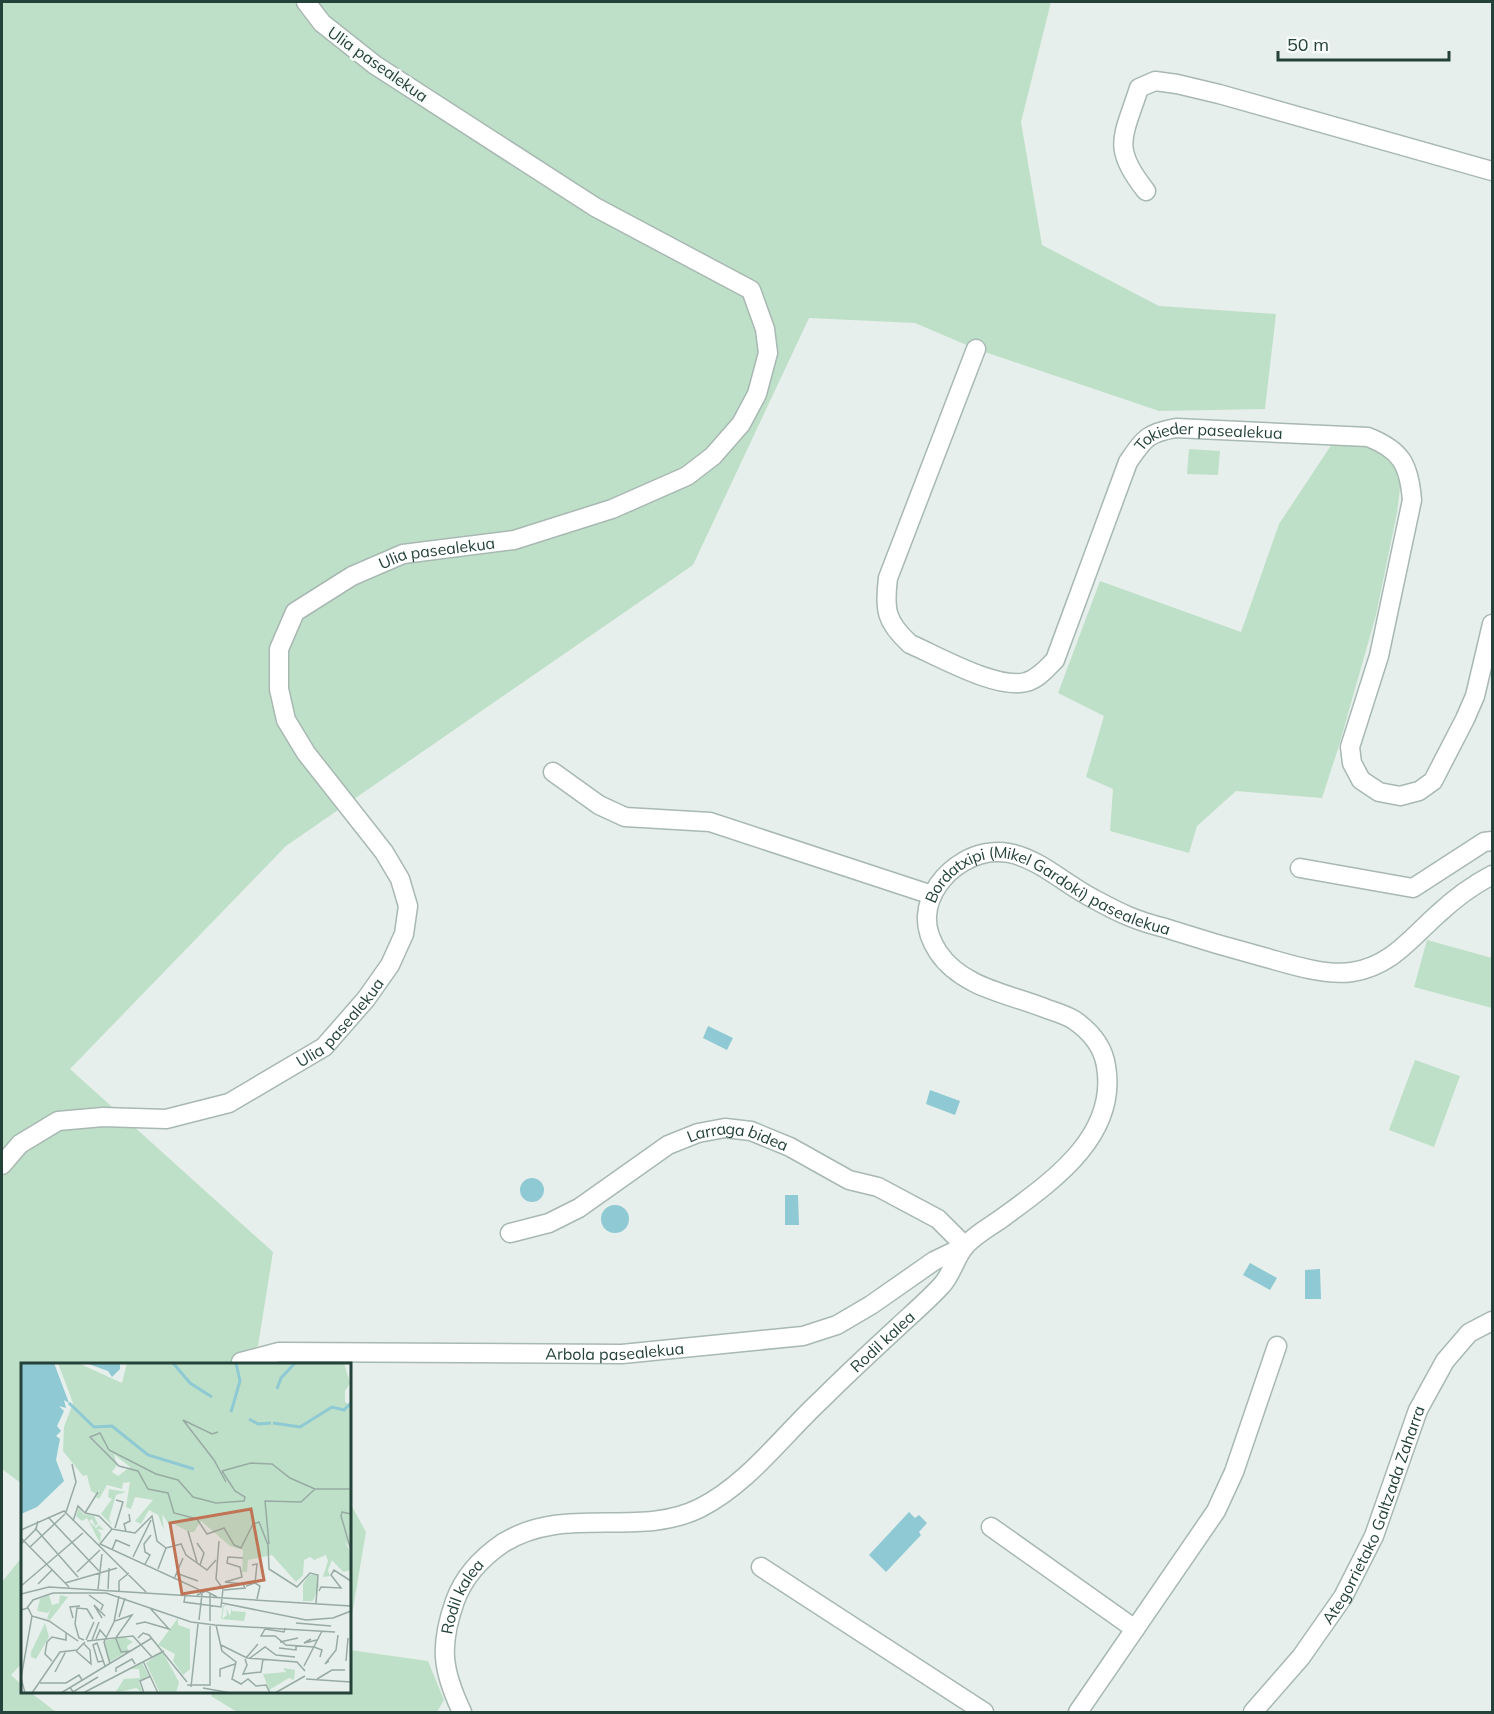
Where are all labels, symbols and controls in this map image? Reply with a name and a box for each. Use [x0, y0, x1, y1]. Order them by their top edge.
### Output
street label: Ulia pasealekua [324, 22, 432, 106]
scale bar [1278, 24, 1449, 62]
text: 50 m [1287, 33, 1329, 56]
street label: Tokieder pasealekua [1130, 418, 1283, 455]
street label: Ulia pasealekua [376, 532, 496, 573]
street label: Bordatxipi (Mikel Gardoki) pasealekua [920, 842, 1173, 939]
street label: Ulia pasealekua [292, 974, 388, 1071]
street label: Larraga bidea [684, 1118, 791, 1155]
street label: Rodil kalea [846, 1307, 919, 1377]
street label: Arbola pasealekua [545, 1338, 685, 1364]
inset map [21, 1363, 351, 1693]
street label: Ategorrietako Galtzada Zaharra [1317, 1403, 1429, 1628]
street label: Rodil kalea [436, 1555, 488, 1636]

